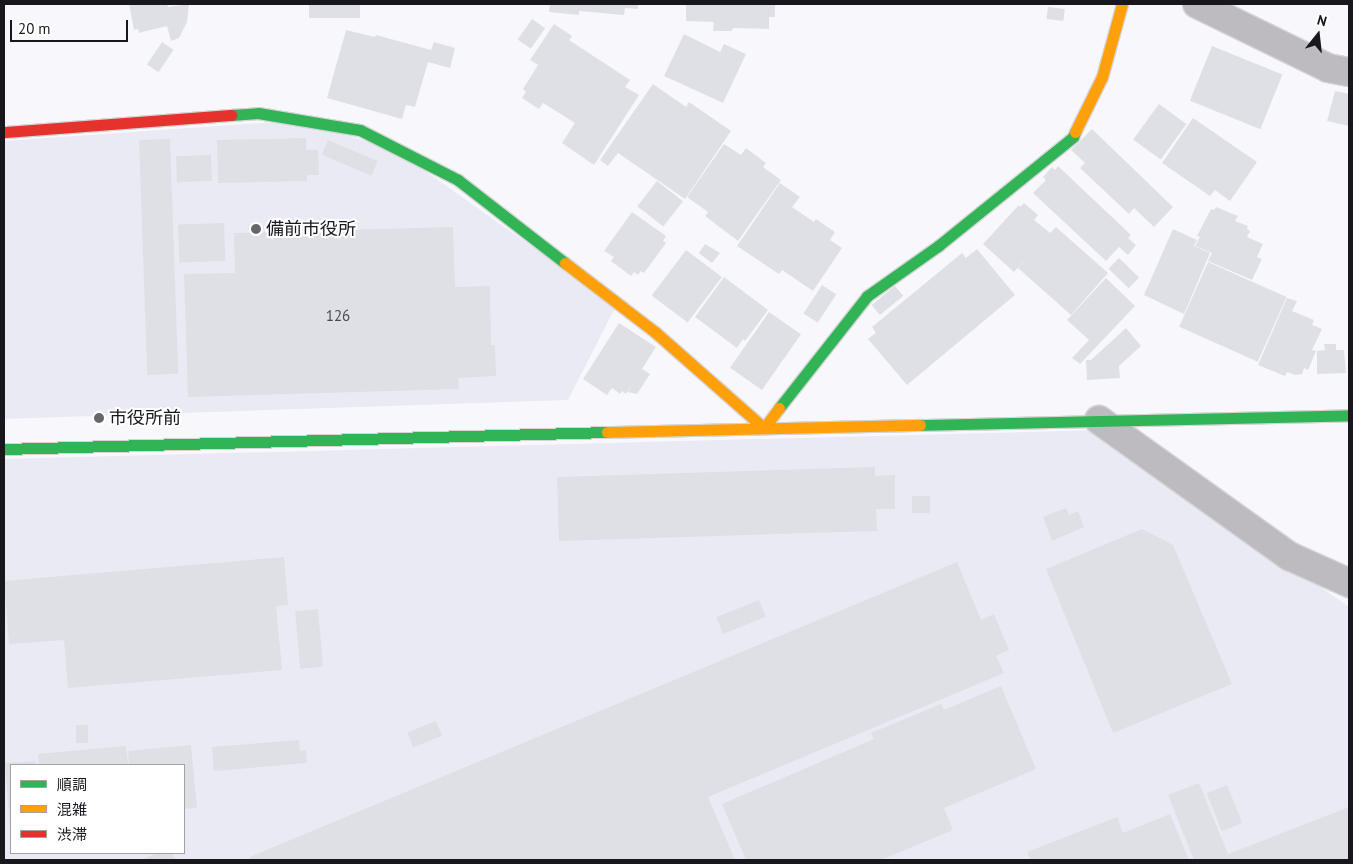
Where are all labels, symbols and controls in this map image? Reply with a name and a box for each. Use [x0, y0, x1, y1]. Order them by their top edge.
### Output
scale bar [12, 10, 130, 42]
north arrow [1293, 10, 1343, 60]
text: N [1315, 11, 1329, 30]
text: 20 m [18, 19, 51, 38]
place label: 備前市役所 [266, 218, 356, 240]
marker: 備前市役所 [250, 223, 262, 235]
house number: 126 [326, 307, 350, 325]
place label: 市役所前 [109, 407, 181, 429]
marker: 市役所前 [93, 412, 105, 424]
legend [10, 764, 185, 854]
text: 順調 [57, 775, 87, 794]
text: 混雑 [57, 800, 87, 819]
text: 渋滞 [57, 825, 87, 844]

